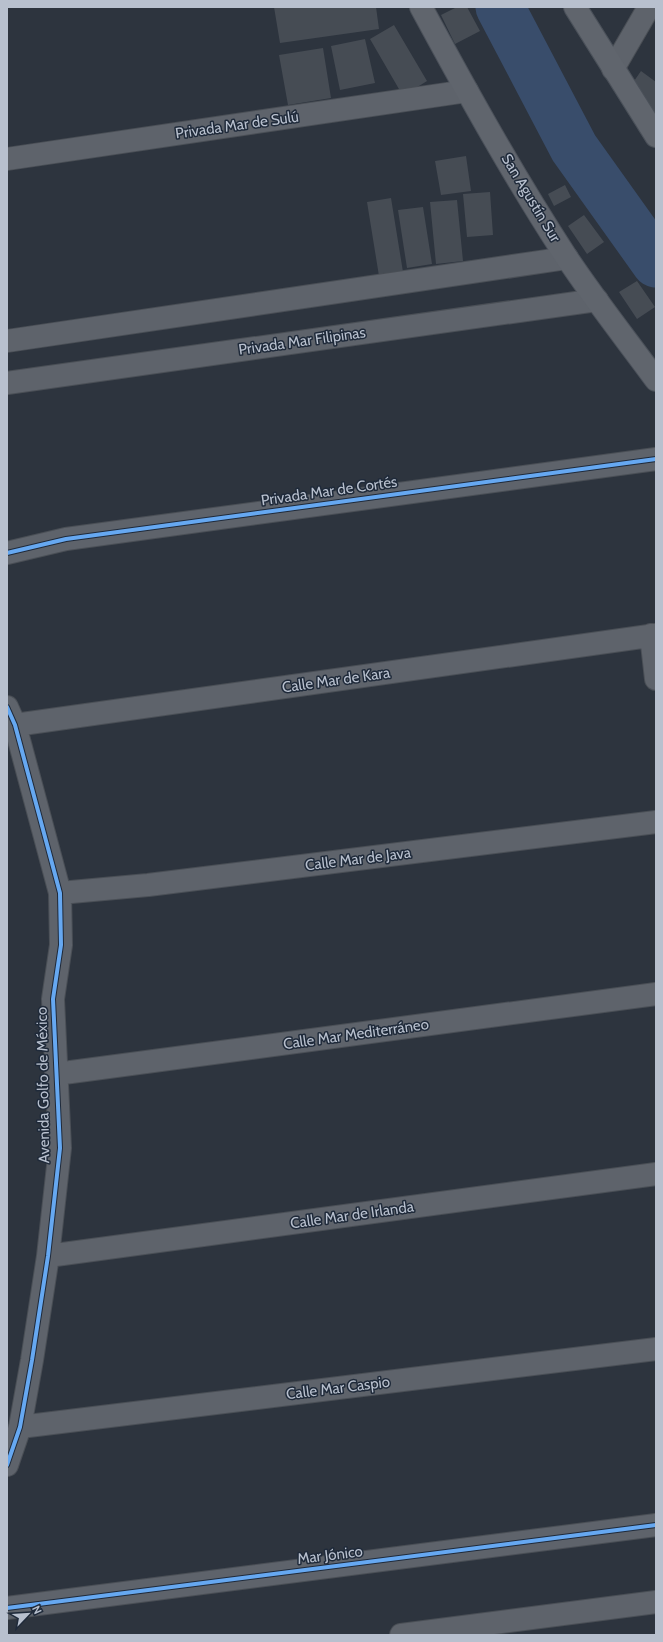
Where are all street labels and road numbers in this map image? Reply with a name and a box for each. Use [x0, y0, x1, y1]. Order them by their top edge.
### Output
street label: Privada Mar de Sulú [174, 107, 300, 143]
street label: San Agustín Sur [498, 151, 565, 246]
street label: Privada Mar Filipinas [237, 323, 367, 359]
street label: Privada Mar de Cortés [260, 473, 398, 509]
street label: Calle Mar de Kara [281, 663, 392, 696]
street label: Calle Mar de Java [304, 843, 413, 874]
street label: Avenida Golfo de México [33, 1007, 53, 1163]
street label: Calle Mar Mediterráneo [282, 1015, 430, 1053]
street label: Calle Mar de Irlanda [289, 1197, 416, 1233]
street label: Calle Mar Caspio [285, 1373, 391, 1403]
street label: Mar Jónico [296, 1542, 364, 1568]

